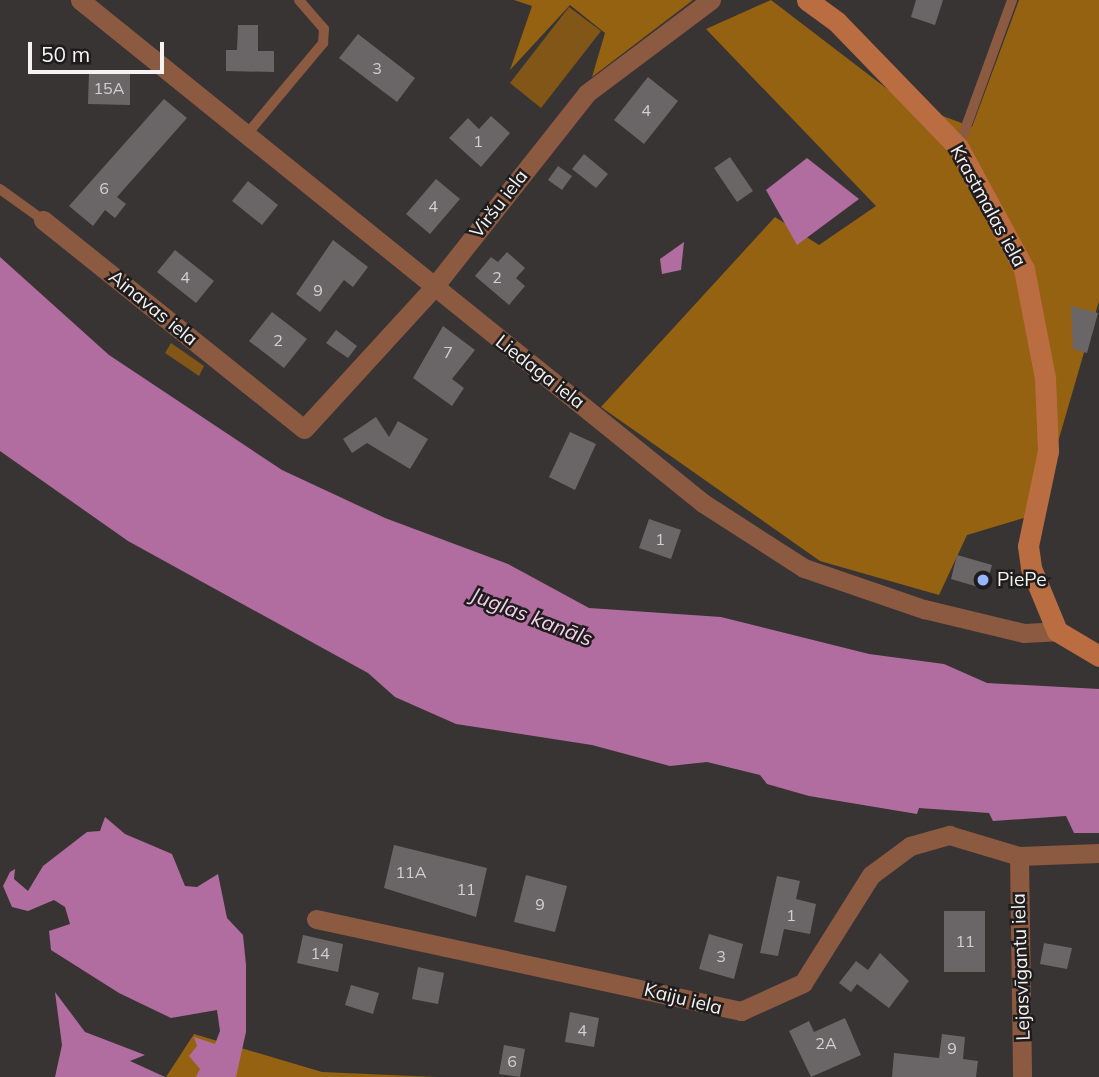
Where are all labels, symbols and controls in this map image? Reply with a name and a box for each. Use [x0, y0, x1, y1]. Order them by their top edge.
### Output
scale bar [32, 28, 168, 72]
text: 50 m [41, 41, 90, 67]
house number: 3 [372, 58, 382, 78]
house number: 15A [94, 78, 124, 98]
house number: 4 [641, 100, 651, 120]
house number: 1 [473, 131, 483, 151]
street label: Krastmalas iela [945, 141, 1031, 271]
street label: Viršu iela [465, 165, 533, 243]
house number: 6 [99, 178, 109, 198]
house number: 4 [428, 196, 438, 216]
street label: Ainavas iela [104, 265, 202, 351]
house number: 4 [180, 267, 190, 287]
house number: 2 [492, 267, 502, 287]
house number: 9 [313, 280, 323, 300]
house number: 2 [273, 330, 283, 350]
street label: Liedaga iela [491, 330, 589, 414]
house number: 7 [443, 342, 453, 362]
house number: 1 [655, 529, 665, 549]
place label: PiePe [997, 569, 1047, 591]
marker: PiePe [975, 572, 991, 588]
water label: Juglas kanāls [467, 581, 597, 651]
house number: 11A [396, 862, 426, 882]
house number: 11 [456, 879, 476, 899]
street label: Lejasvīgantu iela [1007, 893, 1035, 1041]
house number: 9 [535, 894, 545, 914]
house number: 1 [786, 905, 796, 925]
house number: 11 [955, 931, 975, 951]
house number: 14 [310, 943, 330, 963]
house number: 3 [716, 946, 726, 966]
street label: Kaiju iela [642, 978, 724, 1020]
house number: 4 [577, 1020, 587, 1040]
house number: 2A [815, 1033, 837, 1053]
house number: 9 [947, 1038, 957, 1058]
house number: 6 [507, 1051, 517, 1071]

